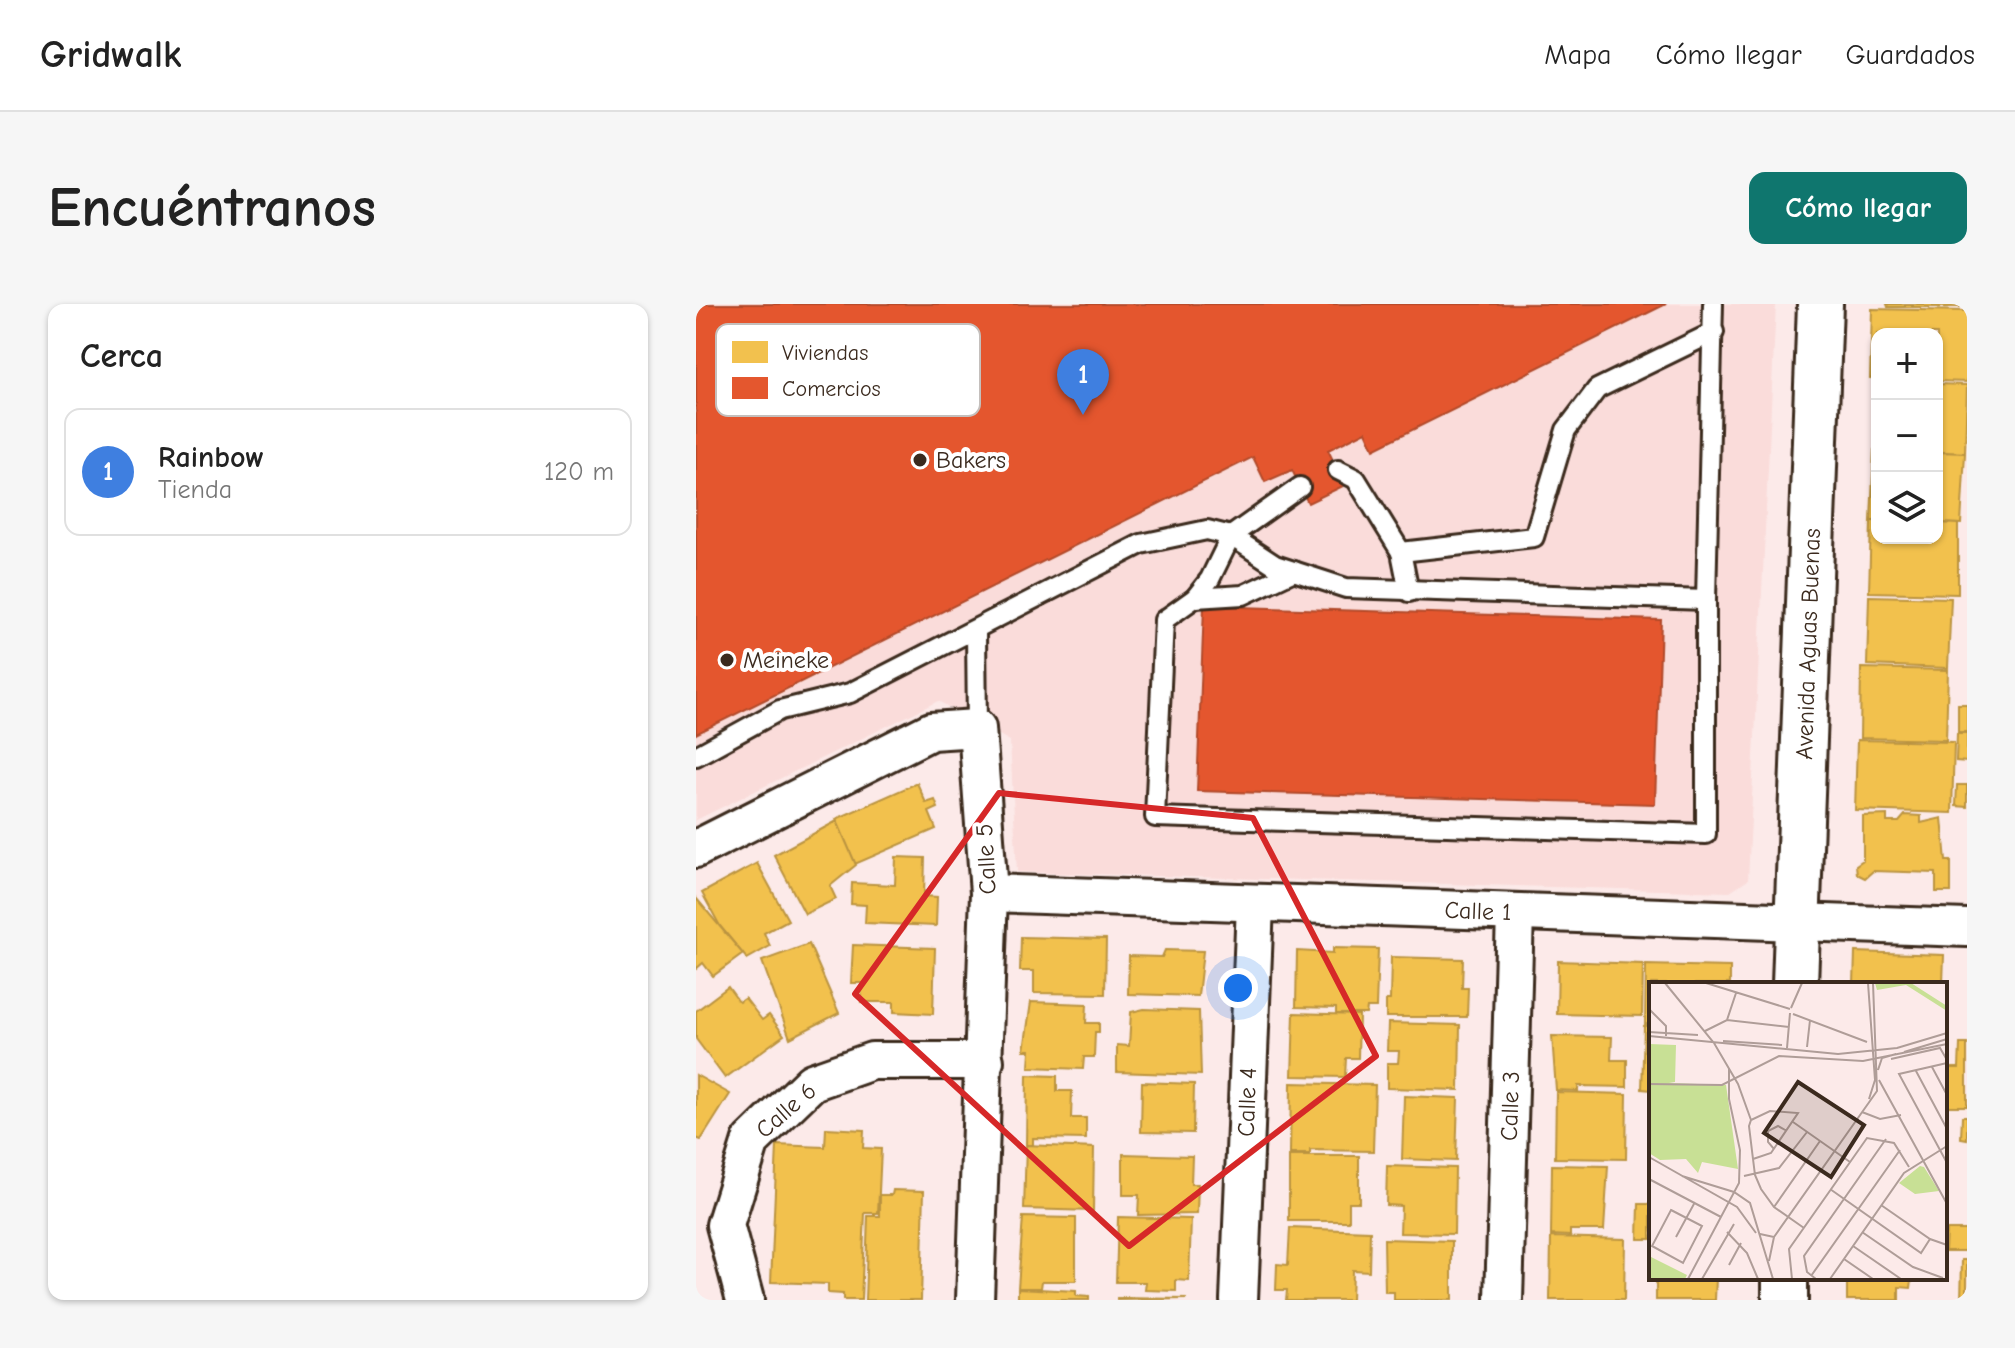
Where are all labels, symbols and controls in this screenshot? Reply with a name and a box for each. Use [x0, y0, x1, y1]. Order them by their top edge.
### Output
text: Gridwalk [40, 33, 182, 77]
text: Mapa [1544, 39, 1611, 71]
text: Cómo llegar [1655, 39, 1802, 71]
text: Guardados [1846, 39, 1975, 71]
button: Cómo llegar [1749, 172, 1967, 244]
text: Encuéntranos [48, 176, 376, 240]
legend [716, 324, 980, 416]
map controls [1871, 328, 1943, 544]
button: + [1871, 328, 1943, 400]
text: Cerca [80, 336, 163, 376]
text: Viviendas [782, 340, 868, 366]
pin: 1 [1057, 349, 1109, 415]
text: Comercios [782, 376, 881, 402]
button: − [1871, 400, 1943, 472]
text: Rainbow [158, 440, 264, 475]
place label: Bakers [936, 446, 1006, 474]
marker: Bakers [911, 451, 929, 469]
text: 1 [103, 457, 113, 487]
text: 120 m [544, 457, 614, 487]
button: layers [1871, 472, 1943, 544]
text: Tienda [158, 475, 232, 505]
street label: Avenida Aguas Buenas [1790, 528, 1826, 760]
place label: Meineke [743, 646, 829, 674]
marker: Meineke [718, 651, 736, 669]
street label: Calle 5 [970, 823, 1002, 895]
street label: Calle 1 [1444, 896, 1512, 926]
your location [1218, 968, 1258, 1008]
inset map [1649, 982, 1947, 1280]
street label: Calle 4 [1232, 1067, 1262, 1137]
street label: Calle 3 [1495, 1071, 1525, 1141]
street label: Calle 6 [750, 1076, 822, 1144]

